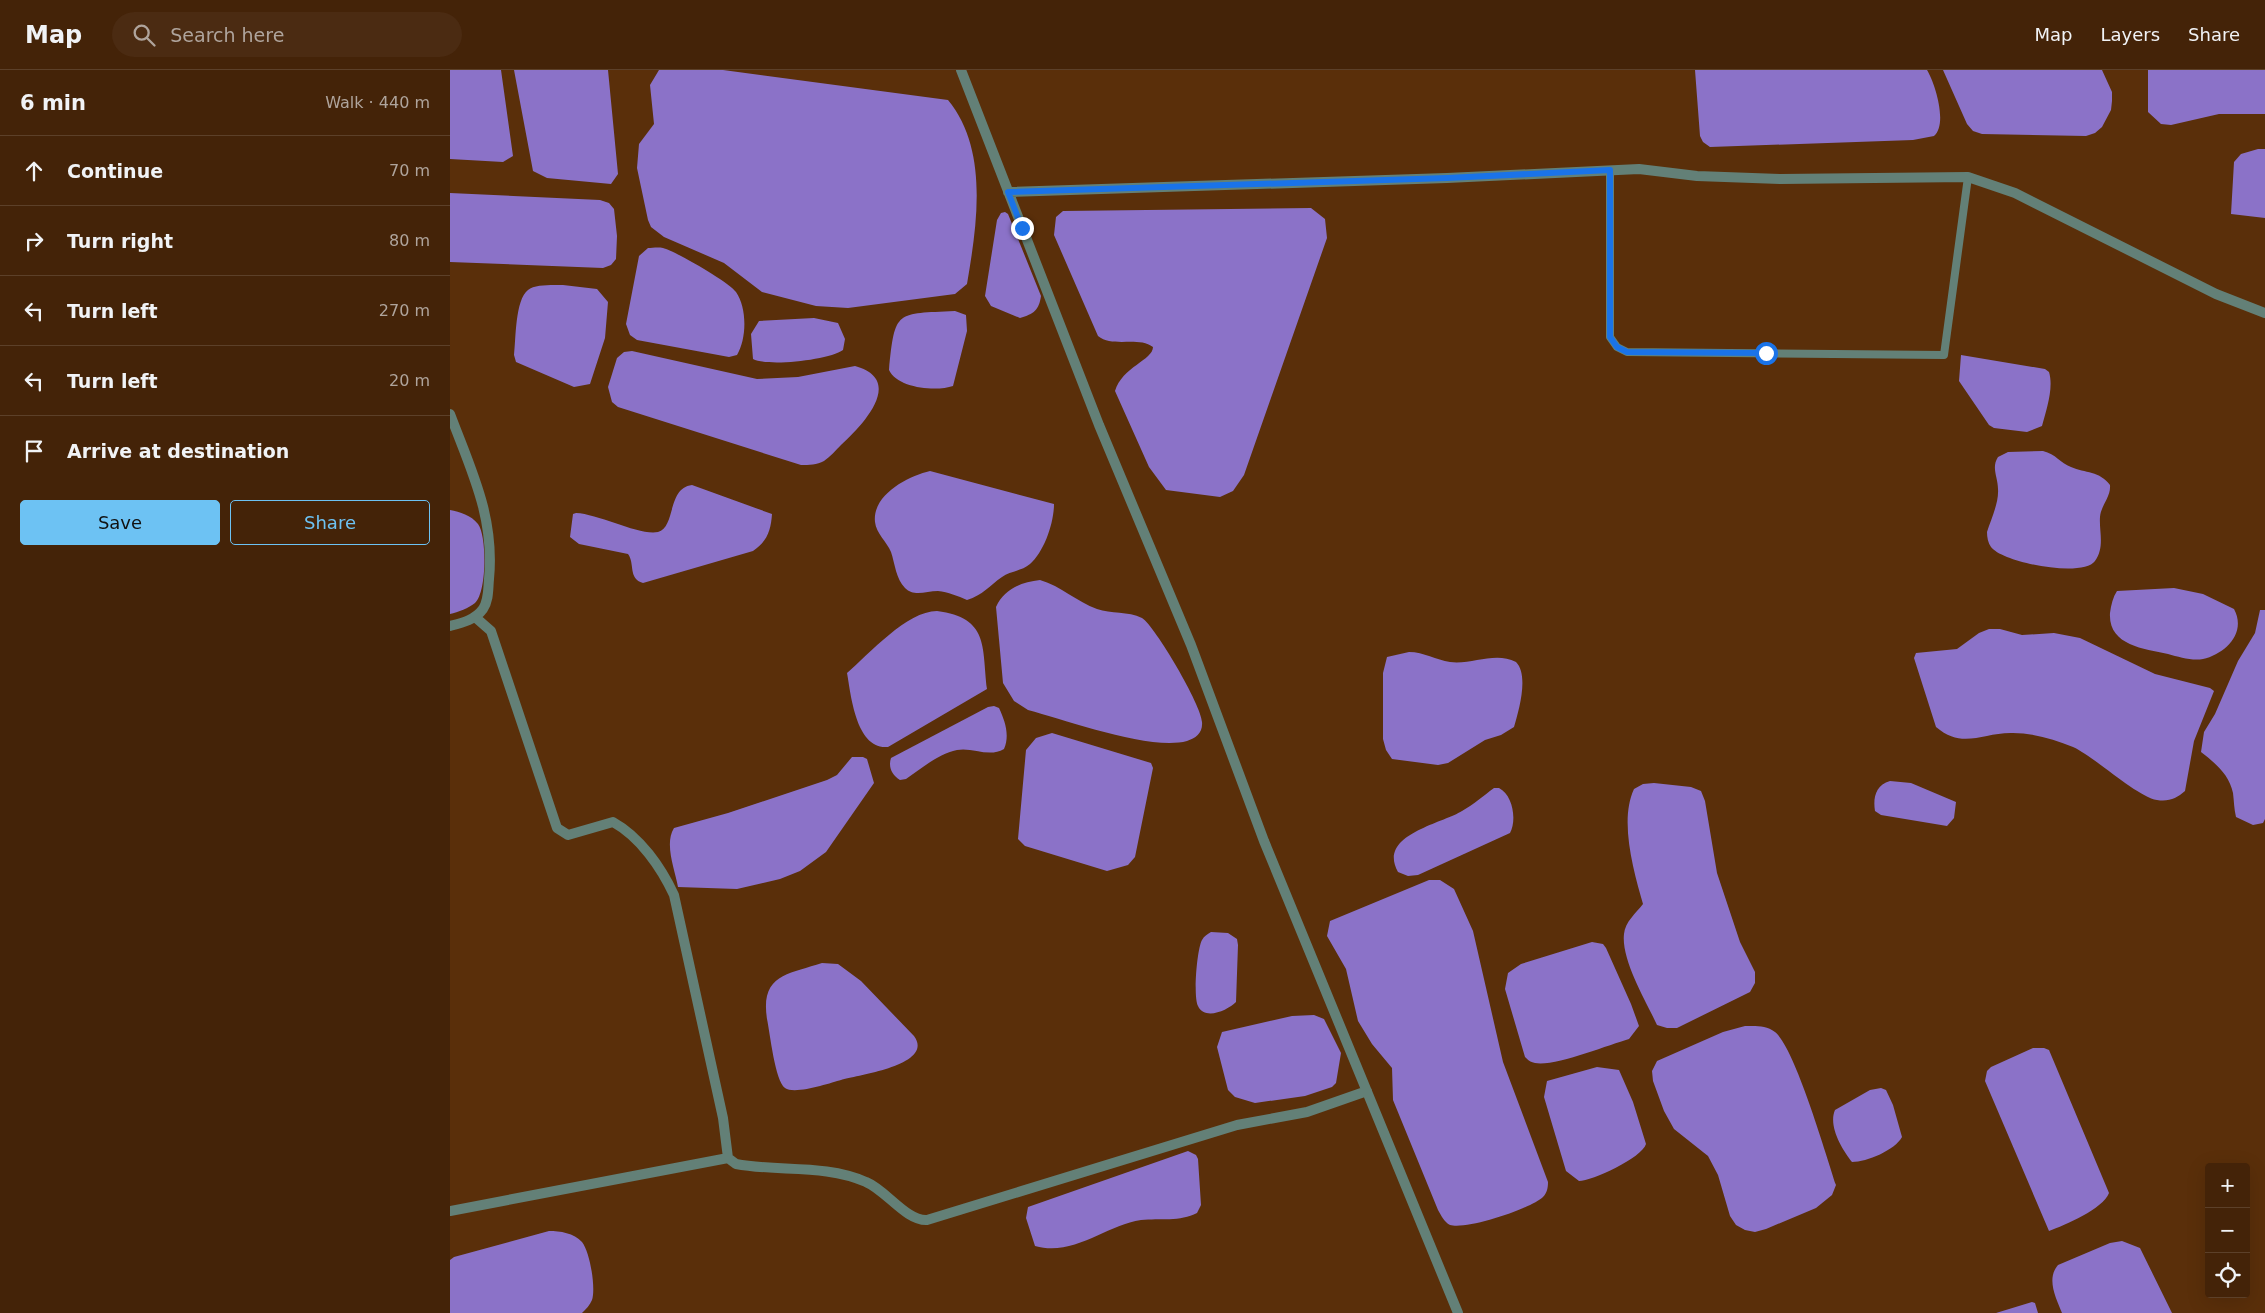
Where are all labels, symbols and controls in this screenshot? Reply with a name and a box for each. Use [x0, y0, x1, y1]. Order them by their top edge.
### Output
search box [112, 12, 462, 57]
text: Map [25, 21, 82, 49]
icon: search [130, 21, 158, 49]
text: Search here [170, 24, 284, 46]
text: Map [2034, 24, 2072, 45]
text: Layers [2100, 24, 2160, 45]
text: Share [2188, 24, 2240, 45]
text: 6 min [20, 91, 86, 115]
text: Walk · 440 m [325, 93, 430, 112]
icon: ahead [20, 157, 48, 185]
text: Continue [67, 160, 163, 182]
text: 70 m [389, 161, 430, 180]
route end [1011, 217, 1034, 240]
icon: right [20, 227, 48, 255]
text: Turn right [67, 230, 173, 252]
text: 80 m [389, 231, 430, 250]
icon: left [20, 297, 48, 325]
text: Turn left [67, 300, 158, 322]
text: 270 m [379, 301, 430, 320]
route start [1755, 342, 1778, 365]
icon: left [20, 367, 48, 395]
text: Turn left [67, 370, 158, 392]
text: 20 m [389, 371, 430, 390]
icon: arrive [20, 437, 48, 465]
text: Arrive at destination [67, 440, 289, 462]
button: Save [20, 500, 220, 545]
button: Share [230, 500, 430, 545]
map controls [2205, 1163, 2250, 1298]
button: + [2205, 1163, 2250, 1208]
button: − [2205, 1208, 2250, 1253]
button: locate [2205, 1253, 2250, 1298]

